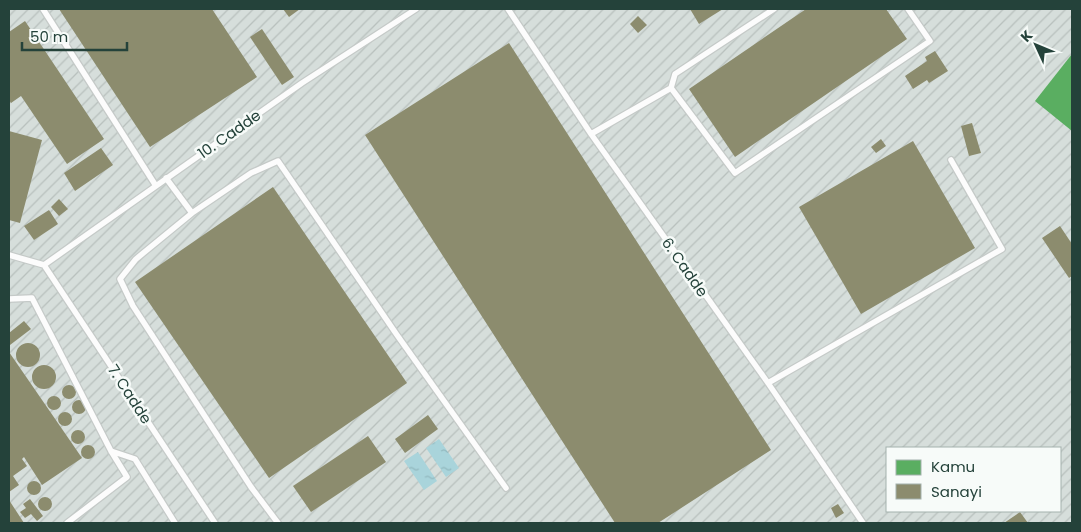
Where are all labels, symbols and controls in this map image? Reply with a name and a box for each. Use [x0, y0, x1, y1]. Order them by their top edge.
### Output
scale bar [22, 20, 128, 52]
north arrow [1011, 20, 1061, 70]
text: K [1016, 25, 1037, 46]
text: 50 m [30, 26, 68, 47]
street label: 10. Cadde [193, 105, 265, 163]
street label: 6. Cadde [657, 233, 713, 301]
street label: 7. Cadde [103, 360, 157, 428]
legend [886, 447, 1061, 512]
text: Kamu [931, 456, 975, 477]
text: Sanayi [931, 481, 982, 502]

